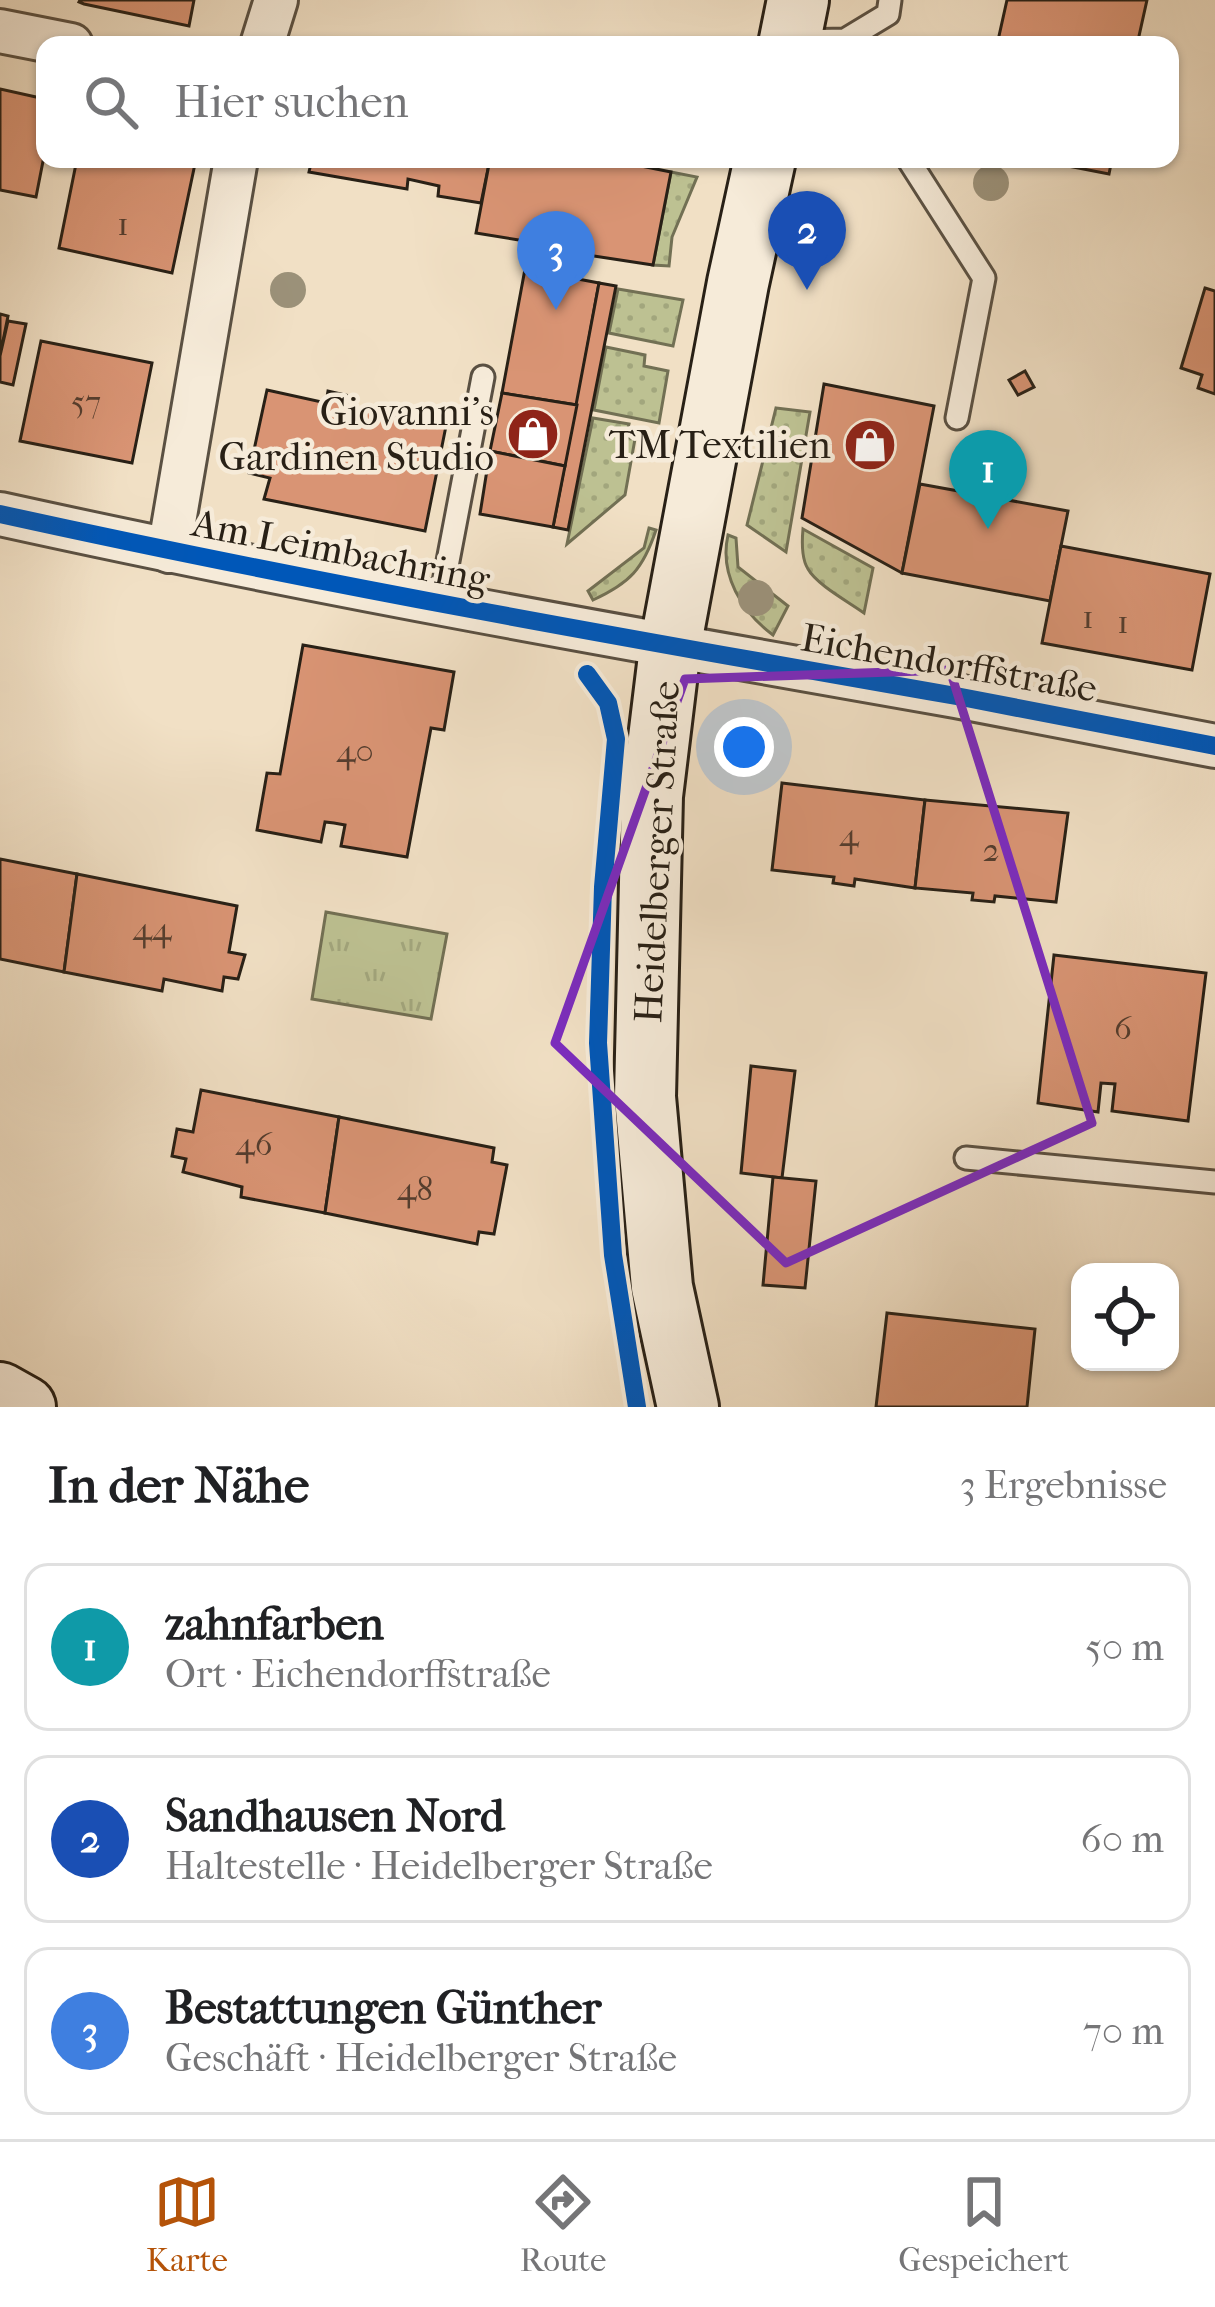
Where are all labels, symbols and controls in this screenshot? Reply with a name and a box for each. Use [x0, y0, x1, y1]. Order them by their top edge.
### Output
search box [36, 36, 1179, 168]
icon: search [78, 69, 144, 135]
text: Hier suchen [174, 76, 409, 129]
pin: 2 [768, 191, 846, 290]
house number: 1 [117, 205, 129, 244]
pin: 3 [517, 211, 595, 310]
house number: 57 [71, 383, 101, 422]
place label: Giovanni's Gardinen Studio [219, 389, 494, 480]
shop icon: Giovanni's Gardinen Studio [505, 406, 561, 462]
shop icon: TM Textilien [842, 417, 898, 473]
place label: TM Textilien [609, 422, 831, 468]
pin: 1 [949, 430, 1027, 529]
street label: Am Leimbachring [186, 499, 495, 603]
house number: 1 [1082, 598, 1094, 637]
house number: 1 [1117, 603, 1129, 642]
street label: Eichendorffstraße [798, 614, 1100, 712]
street label: Heidelberger Straße [625, 680, 689, 1024]
your location [714, 717, 774, 777]
house number: 40 [336, 732, 374, 771]
house number: 4 [839, 816, 860, 855]
house number: 2 [983, 831, 999, 870]
house number: 44 [132, 910, 173, 949]
house number: 6 [1114, 1009, 1132, 1048]
house number: 46 [235, 1125, 273, 1164]
house number: 48 [397, 1170, 433, 1209]
map controls [1071, 1263, 1179, 1371]
button: locate [1071, 1263, 1179, 1371]
text: In der Nähe [48, 1455, 309, 1515]
text: 3 Ergebnisse [960, 1462, 1167, 1508]
text: zahnfarben [165, 1598, 384, 1651]
text: 1 [83, 1624, 97, 1670]
text: 50 m [1085, 1624, 1164, 1670]
text: Ort · Eichendorffstraße [165, 1651, 551, 1697]
text: Sandhausen Nord [165, 1790, 504, 1843]
text: 2 [80, 1816, 100, 1862]
text: 60 m [1081, 1816, 1164, 1862]
text: Haltestelle · Heidelberger Straße [165, 1843, 713, 1889]
text: Bestattungen Günther [165, 1982, 601, 2035]
text: 3 [82, 2008, 98, 2054]
text: 70 m [1083, 2008, 1164, 2054]
text: Geschäft · Heidelberger Straße [165, 2035, 677, 2081]
tab: Karte [146, 2169, 228, 2280]
tab: Route [520, 2169, 606, 2280]
tab: Gespeichert [898, 2169, 1069, 2280]

